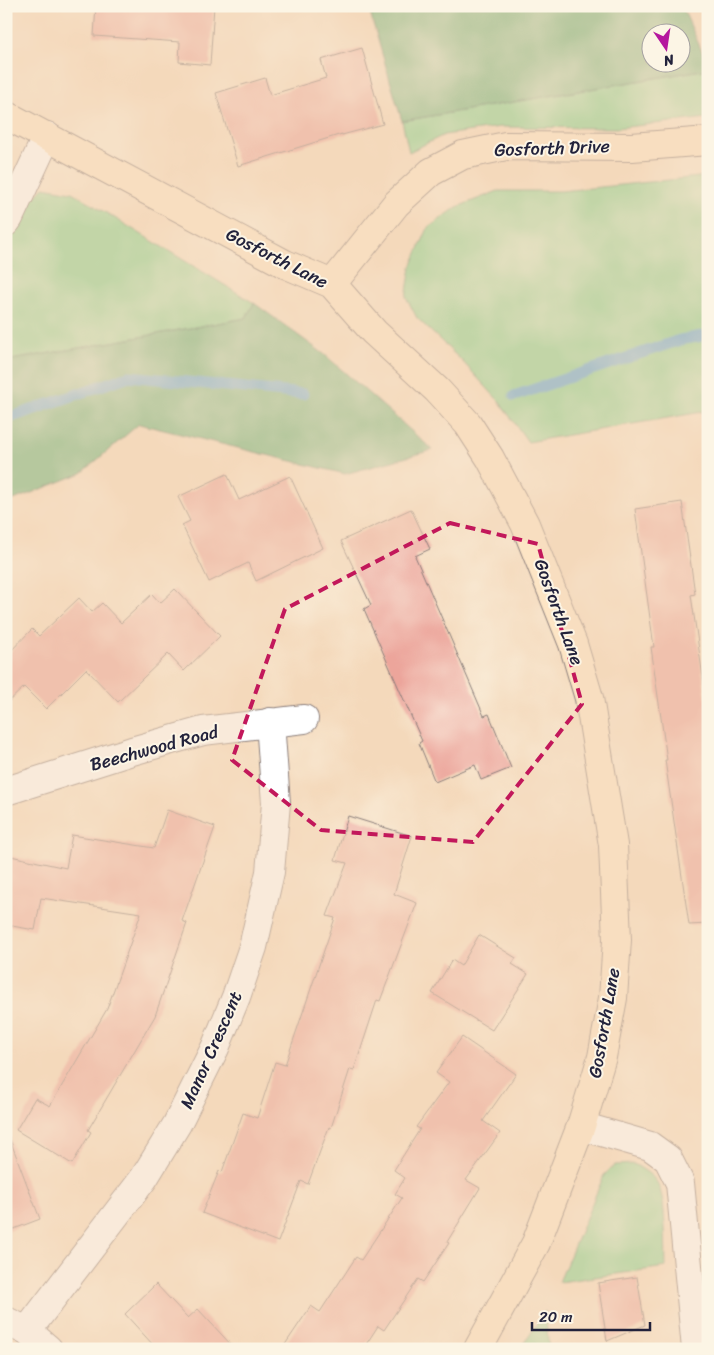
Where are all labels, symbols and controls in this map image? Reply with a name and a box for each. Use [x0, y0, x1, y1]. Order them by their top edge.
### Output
north arrow [642, 22, 692, 72]
text: N [661, 47, 677, 74]
street label: Gosforth Drive [494, 130, 610, 166]
street label: Gosforth Lane [220, 218, 334, 298]
street label: Gosforth Lane [525, 554, 593, 670]
street label: Beechwood Road [86, 715, 223, 780]
street label: Gosforth Lane [579, 965, 629, 1081]
street label: Manor Crescent [171, 986, 251, 1114]
scale bar [532, 1300, 649, 1332]
text: 20 m [539, 1304, 573, 1330]

